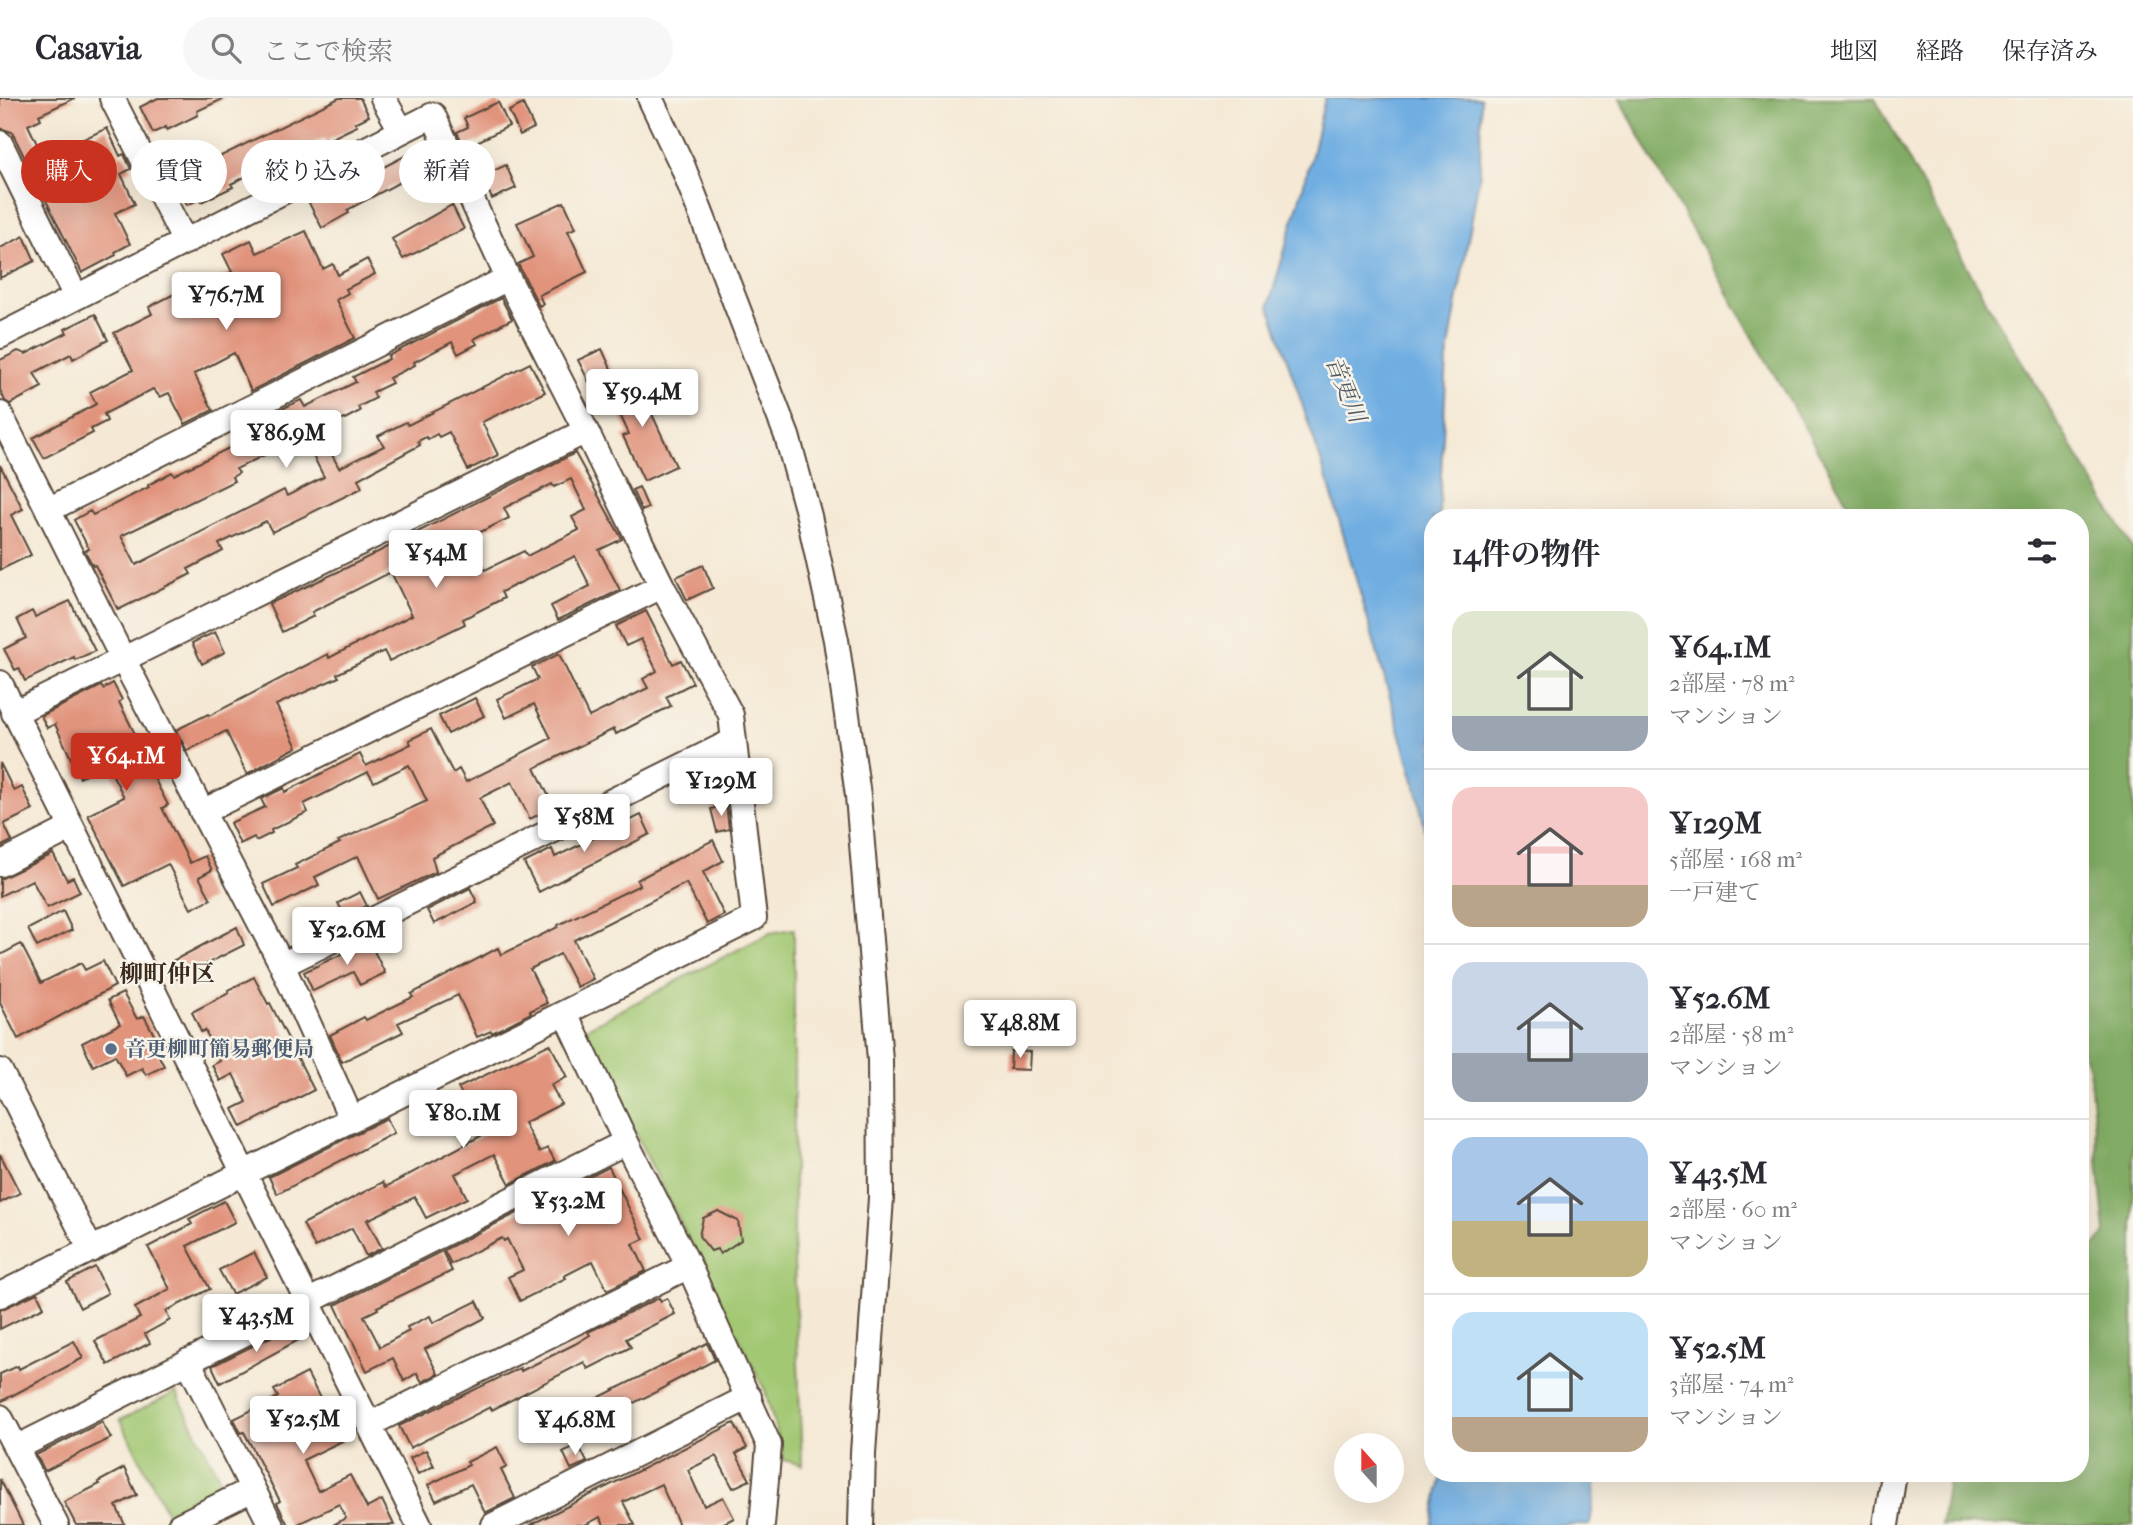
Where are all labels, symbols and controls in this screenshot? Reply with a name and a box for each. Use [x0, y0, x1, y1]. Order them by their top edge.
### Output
search box [183, 17, 673, 80]
text: Casavia [35, 29, 141, 68]
icon: search [207, 29, 245, 67]
text: ここで検索 [263, 36, 393, 67]
text: 地図 [1830, 37, 1878, 65]
text: 経路 [1916, 37, 1964, 65]
text: 保存済み [2002, 37, 2098, 65]
chip: 購入 [21, 140, 117, 203]
chip: 賃貸 [131, 140, 227, 203]
chip: 絞り込み [241, 140, 385, 203]
chip: 新着 [399, 140, 495, 203]
pin: ¥76.7M [169, 272, 283, 332]
text: ¥76.7M [188, 281, 264, 308]
water label: 音更川 [1320, 352, 1372, 429]
pin: ¥59.4M [585, 370, 699, 429]
text: ¥59.4M [602, 378, 682, 405]
pin: ¥86.9M [229, 410, 343, 470]
text: ¥86.9M [246, 419, 326, 446]
pin: ¥54M [395, 531, 477, 590]
icon: filters [2023, 532, 2061, 570]
text: 14件の物件 [1452, 537, 1600, 572]
text: ¥54M [405, 539, 467, 566]
text: ¥64.1M [1669, 630, 1771, 665]
icon: home [1508, 639, 1592, 723]
text: 2部屋 · 78 m² [1669, 670, 1795, 697]
text: マンション [1669, 703, 1783, 730]
pin: ¥64.1M [69, 734, 183, 793]
text: ¥64.1M [87, 742, 165, 769]
pin: ¥129M [672, 758, 770, 818]
text: ¥129M [685, 767, 757, 794]
pin: ¥58M [543, 794, 625, 854]
text: ¥58M [554, 803, 614, 830]
text: ¥129M [1669, 806, 1762, 841]
icon: home [1508, 815, 1592, 899]
text: 5部屋 · 168 m² [1669, 846, 1802, 873]
text: 一戸建て [1669, 879, 1761, 906]
pin: ¥52.6M [290, 908, 404, 967]
text: ¥52.6M [308, 916, 386, 943]
district label: 柳町仲区 [119, 960, 215, 988]
text: ¥52.6M [1669, 981, 1770, 1016]
icon: home [1508, 990, 1592, 1074]
pin: ¥48.8M [963, 1000, 1077, 1060]
text: ¥48.8M [980, 1009, 1060, 1036]
text: 2部屋 · 58 m² [1669, 1021, 1793, 1048]
place label: 音更柳町簡易郵便局 [125, 1037, 314, 1061]
marker: 音更柳町簡易郵便局 [103, 1041, 119, 1057]
text: マンション [1669, 1054, 1783, 1081]
pin: ¥80.1M [406, 1090, 520, 1150]
text: ¥80.1M [425, 1099, 501, 1126]
text: ¥43.5M [1669, 1156, 1767, 1191]
icon: home [1508, 1165, 1592, 1249]
pin: ¥53.2M [511, 1178, 625, 1238]
text: ¥53.2M [531, 1187, 605, 1214]
text: 2部屋 · 60 m² [1669, 1196, 1797, 1223]
text: マンション [1669, 1229, 1783, 1256]
pin: ¥43.5M [199, 1294, 313, 1354]
text: ¥43.5M [218, 1303, 294, 1330]
text: ¥52.5M [1669, 1331, 1766, 1366]
icon: home [1508, 1340, 1592, 1424]
text: 3部屋 · 74 m² [1669, 1371, 1794, 1398]
pin: ¥52.5M [246, 1396, 360, 1456]
pin: ¥46.8M [518, 1398, 632, 1457]
text: マンション [1669, 1404, 1783, 1431]
text: ¥52.5M [266, 1405, 340, 1432]
text: ¥46.8M [535, 1406, 615, 1433]
north arrow [1334, 1433, 1404, 1503]
map controls [1334, 1433, 1404, 1503]

